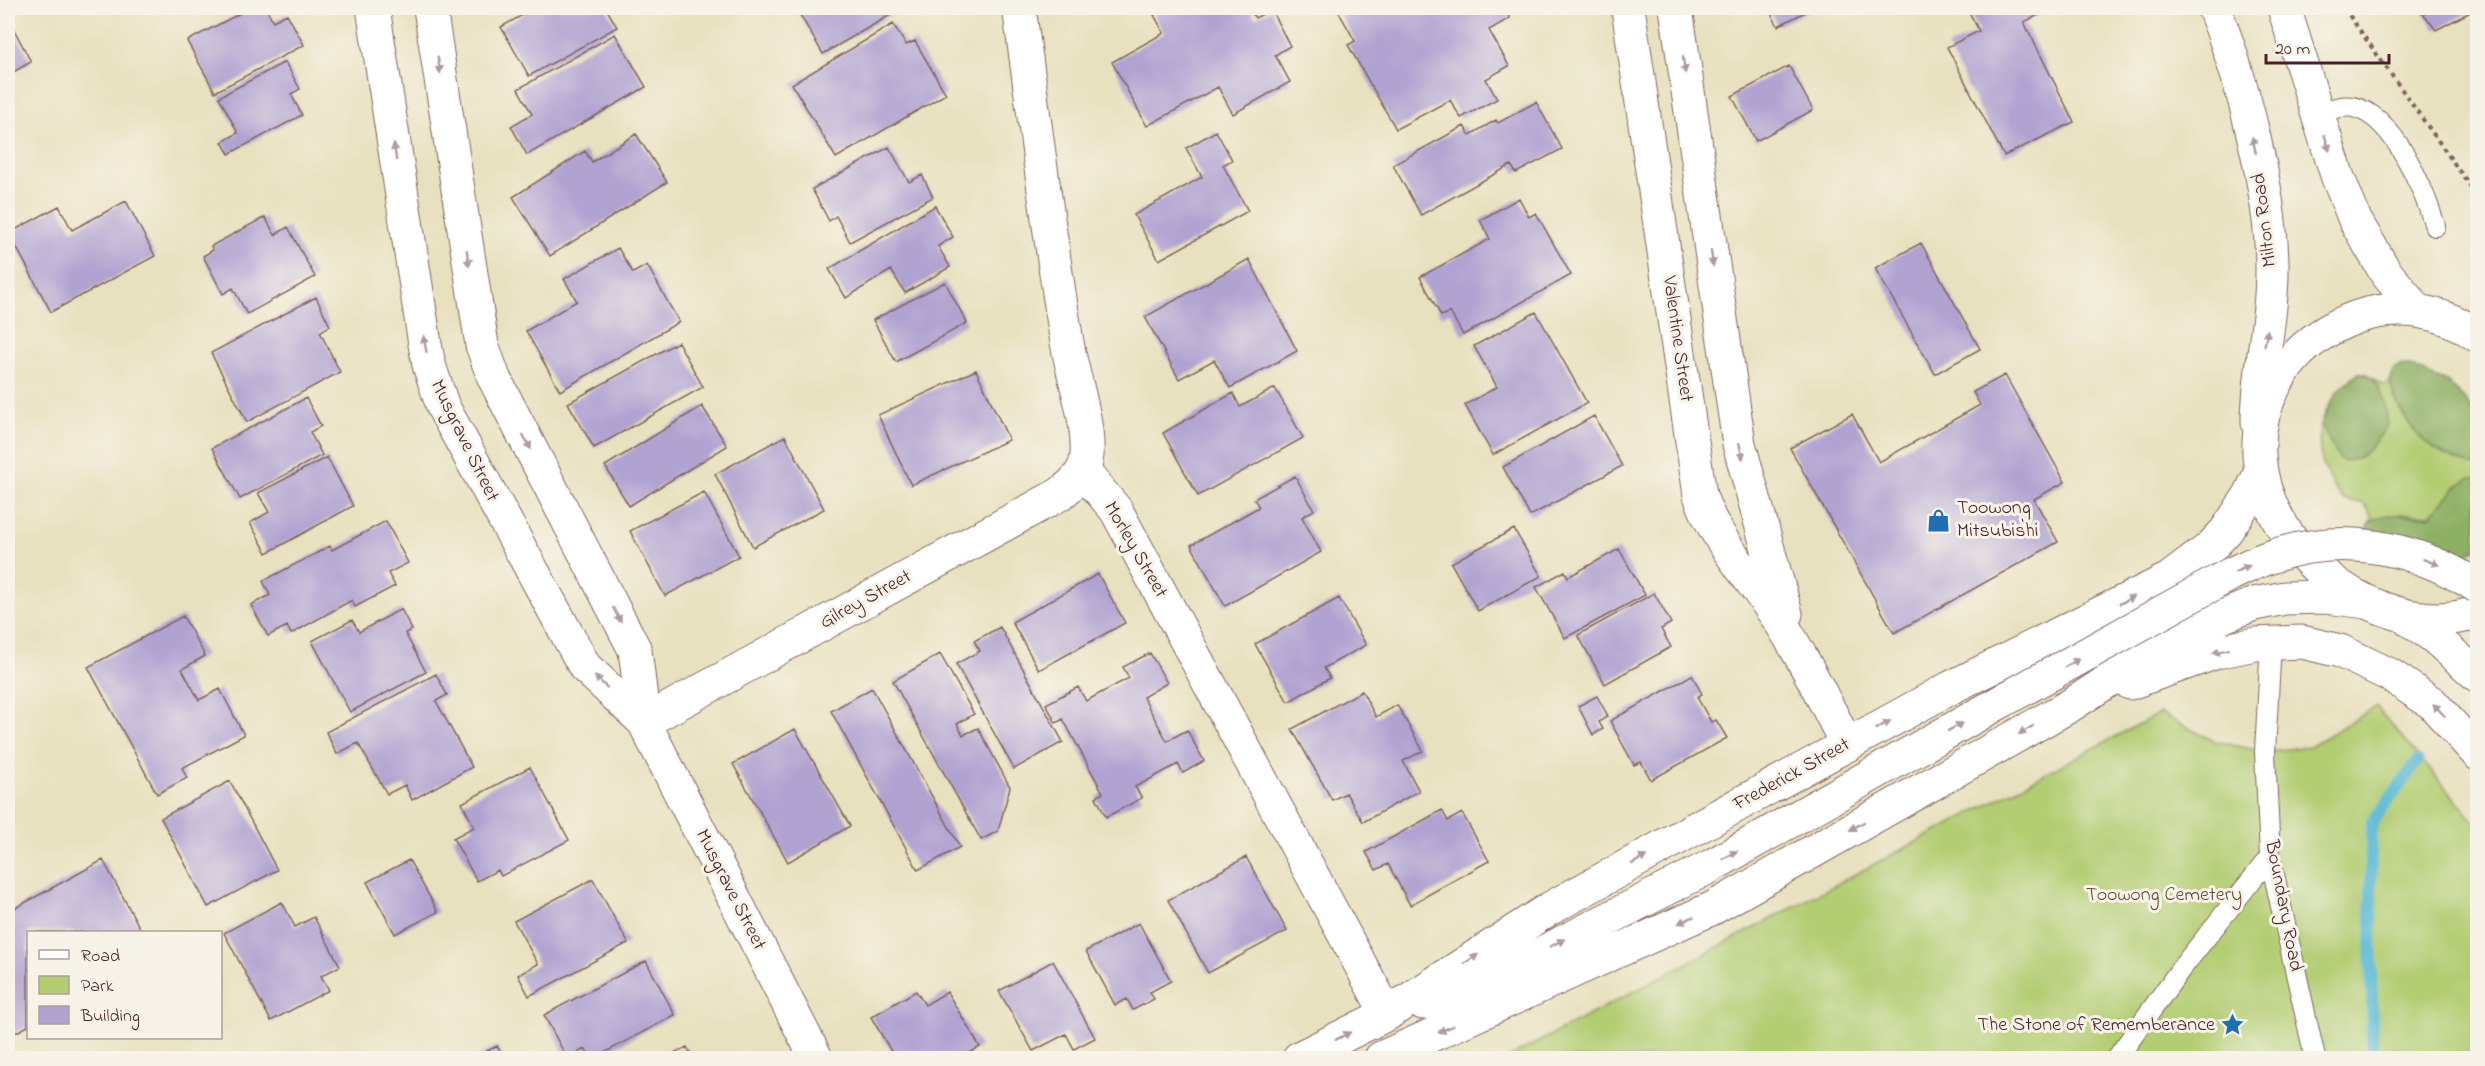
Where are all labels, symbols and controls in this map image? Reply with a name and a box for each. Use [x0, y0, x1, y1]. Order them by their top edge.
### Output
scale bar [2266, 27, 2389, 65]
text: 20 m [2275, 37, 2310, 63]
one-way arrow [434, 56, 443, 75]
one-way arrow [1679, 56, 1688, 75]
one-way arrow [2322, 134, 2332, 152]
one-way arrow [2249, 136, 2259, 155]
one-way arrow [390, 142, 399, 161]
street label: Milton Road [2245, 171, 2285, 269]
one-way arrow [464, 249, 473, 268]
one-way arrow [1707, 249, 1716, 268]
street label: Valentine Street [1654, 273, 1700, 404]
one-way arrow [2262, 328, 2271, 347]
one-way arrow [420, 335, 429, 354]
street label: Musgrave Street [421, 375, 506, 508]
one-way arrow [522, 433, 532, 450]
one-way arrow [1737, 442, 1746, 461]
place label: Toowong Mitsubishi [1957, 494, 2038, 546]
street label: Morley Street [1096, 496, 1175, 604]
shop icon: Toowong Mitsubishi [1926, 507, 1952, 533]
one-way arrow [2422, 558, 2440, 567]
street label: Gilrey Street [815, 563, 918, 637]
one-way arrow [2234, 564, 2251, 573]
one-way arrow [2118, 595, 2135, 605]
one-way arrow [612, 606, 622, 623]
one-way arrow [2212, 647, 2230, 657]
one-way arrow [2064, 658, 2081, 668]
one-way arrow [594, 676, 608, 690]
one-way arrow [2432, 704, 2446, 718]
one-way arrow [1875, 720, 1892, 730]
one-way arrow [1946, 723, 1963, 733]
one-way arrow [2017, 725, 2034, 735]
street label: Frederick Street [1727, 731, 1856, 820]
one-way arrow [1849, 821, 1865, 832]
street label: Musgrave Street [686, 824, 773, 956]
street label: Boundary Road [2256, 837, 2310, 974]
one-way arrow [1722, 849, 1738, 860]
one-way arrow [1631, 854, 1647, 865]
park label: Toowong Cemetery [2086, 881, 2242, 911]
one-way arrow [1676, 915, 1694, 925]
legend [27, 931, 222, 1039]
one-way arrow [1548, 938, 1565, 948]
text: Road [81, 944, 120, 970]
one-way arrow [1463, 954, 1479, 965]
text: Park [81, 974, 114, 1000]
text: Building [80, 1004, 140, 1031]
place label: The Stone of Rememberance [1977, 1011, 2215, 1040]
place icon: The Stone of Rememberance [2220, 1012, 2246, 1038]
one-way arrow [1438, 1025, 1455, 1034]
one-way arrow [1334, 1031, 1351, 1040]

